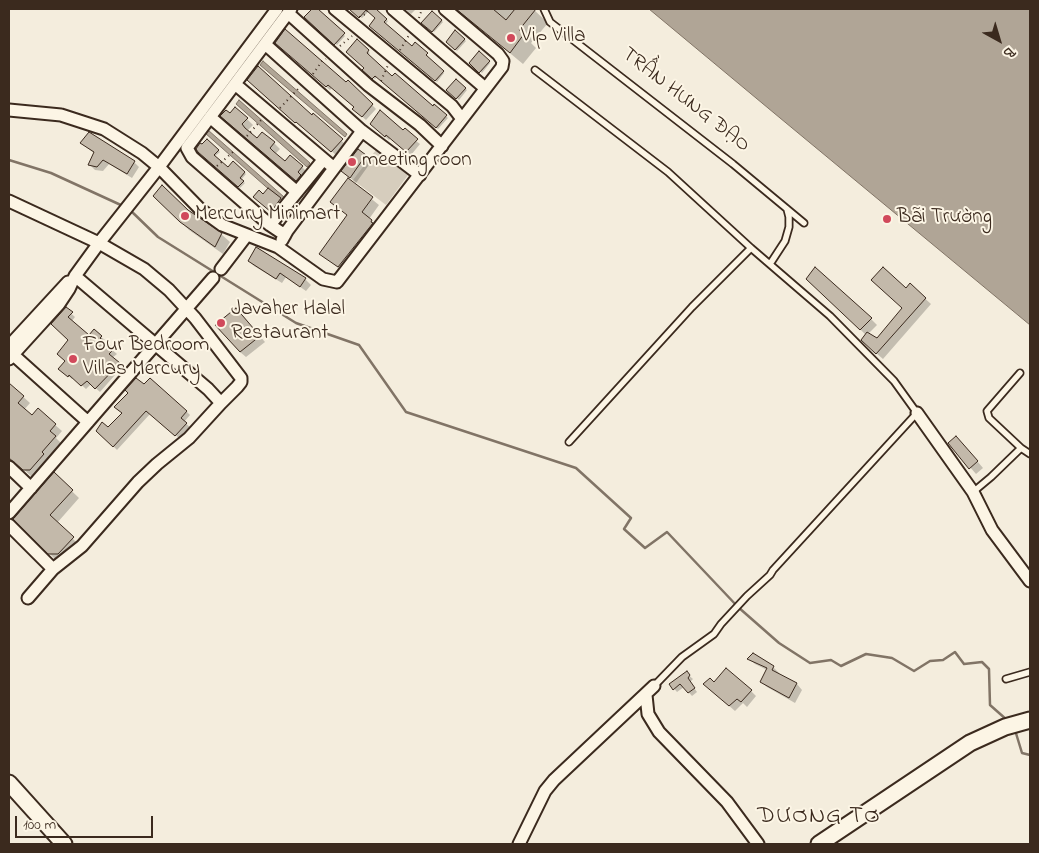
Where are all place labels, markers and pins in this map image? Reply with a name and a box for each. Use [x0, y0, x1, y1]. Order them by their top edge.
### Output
place label: Vip Villa [521, 25, 585, 51]
marker: Vip Villa [505, 32, 517, 44]
place label: meeting roon [362, 149, 472, 175]
marker: meeting roon [346, 156, 358, 168]
place label: Mercury Minimart [195, 203, 340, 229]
place label: Bãi Trường [897, 206, 992, 232]
marker: Mercury Minimart [179, 210, 191, 222]
marker: Bãi Trường [881, 213, 893, 225]
place label: Javaher Halal Restaurant [231, 298, 345, 348]
marker: Javaher Halal Restaurant [215, 317, 227, 329]
place label: Four Bedroom Villas Mercury [83, 334, 209, 384]
marker: Four Bedroom Villas Mercury [67, 353, 79, 365]

